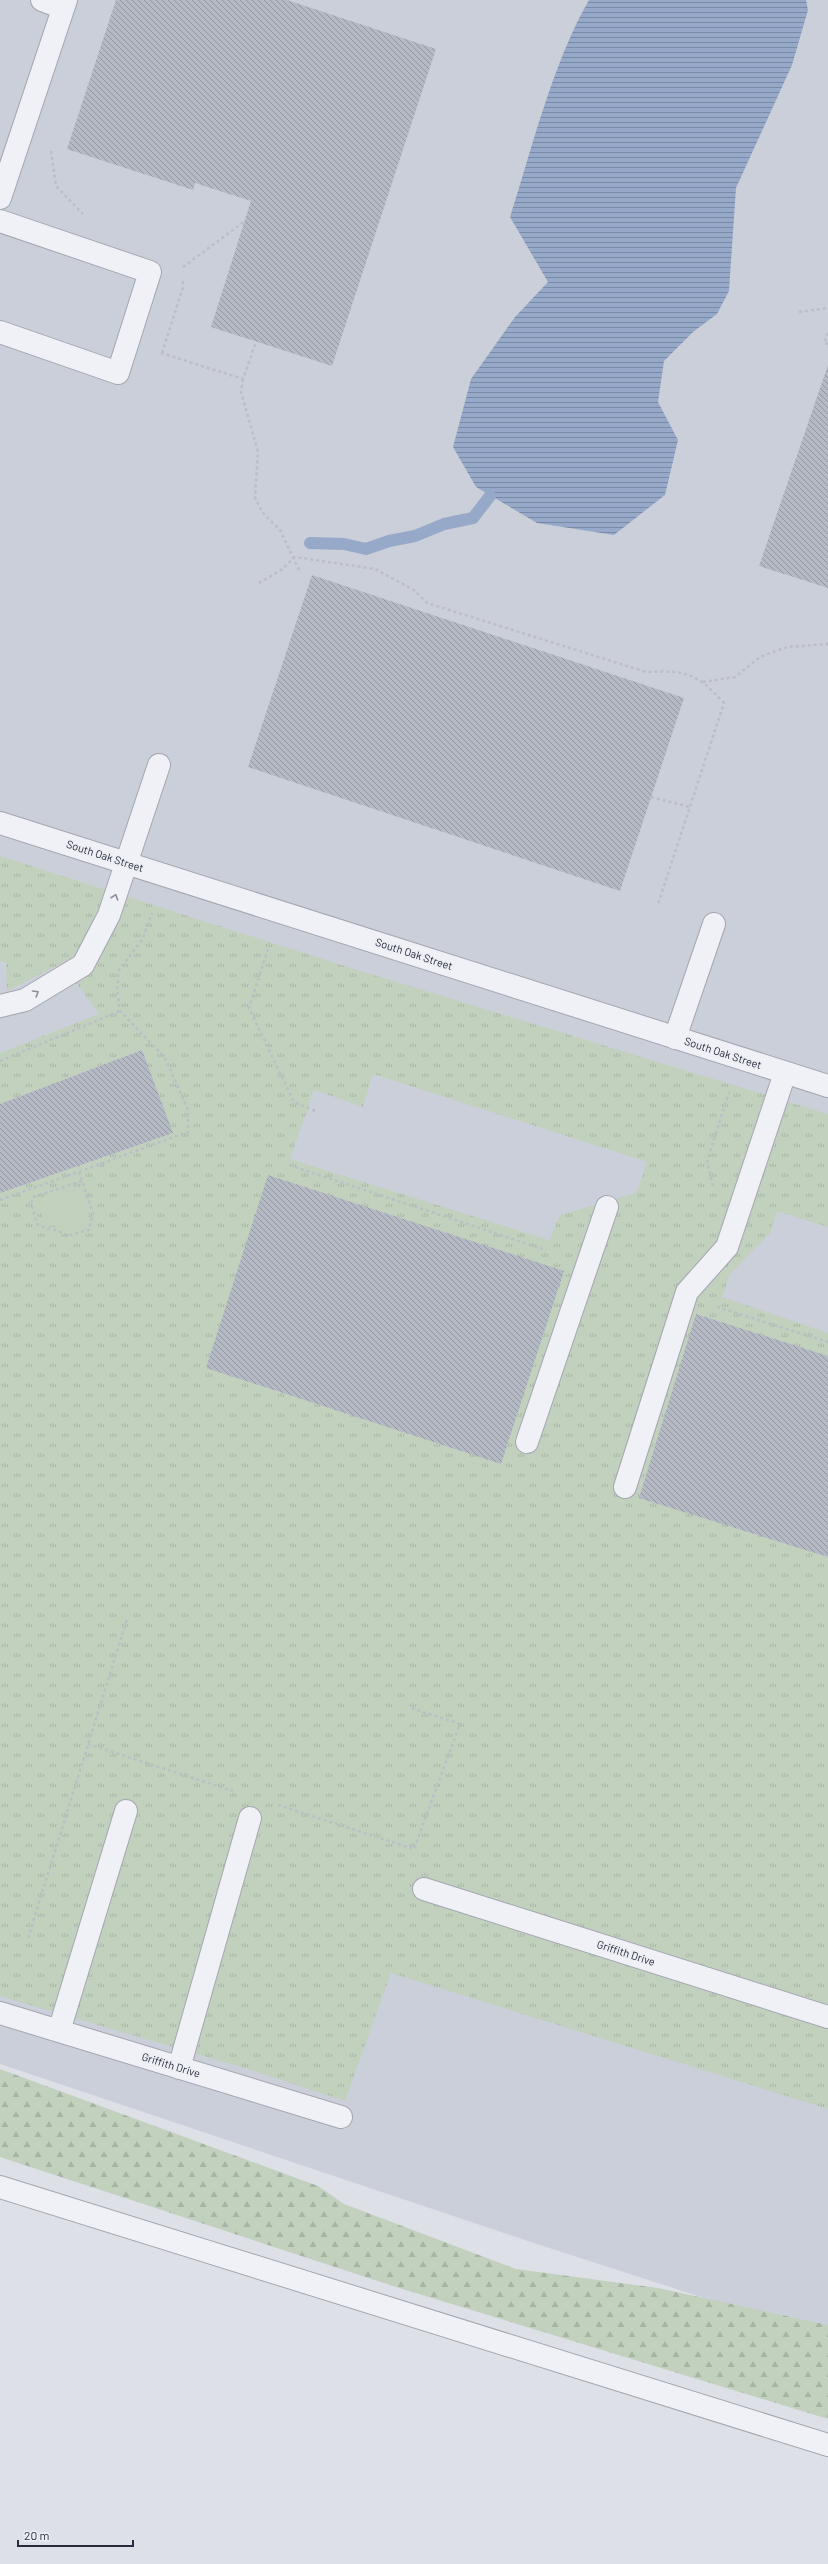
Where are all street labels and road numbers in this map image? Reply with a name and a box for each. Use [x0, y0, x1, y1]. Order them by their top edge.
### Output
street label: South Oak Street [65, 837, 145, 874]
street label: South Oak Street [374, 935, 454, 972]
street label: South Oak Street [683, 1034, 763, 1071]
street label: Griffith Drive [595, 1937, 657, 1968]
street label: Griffith Drive [140, 2049, 202, 2080]

